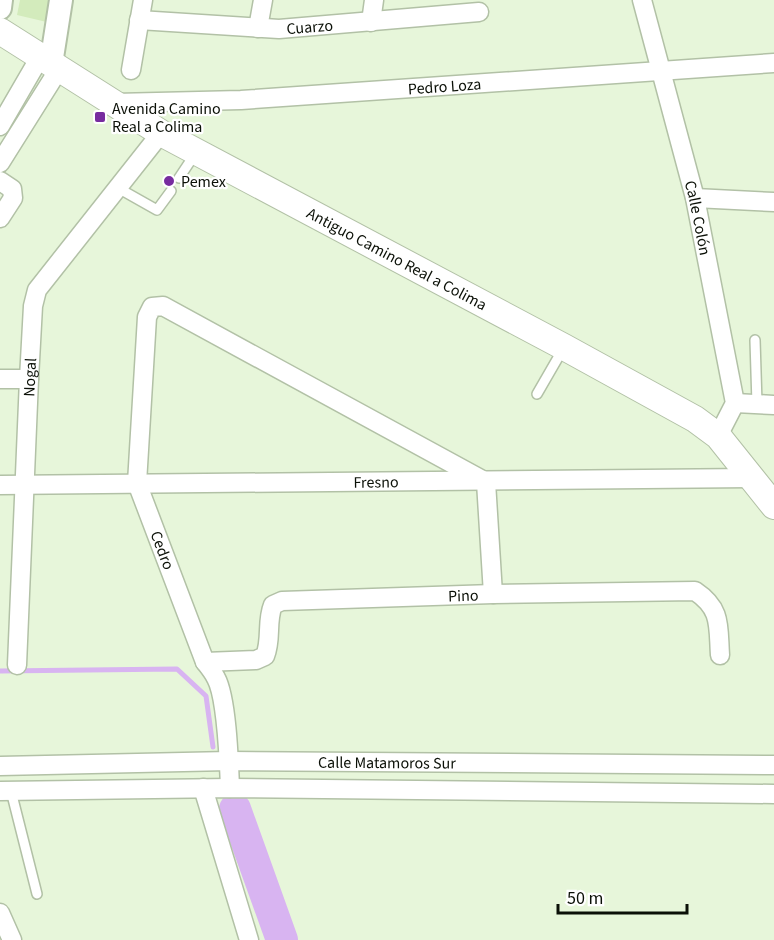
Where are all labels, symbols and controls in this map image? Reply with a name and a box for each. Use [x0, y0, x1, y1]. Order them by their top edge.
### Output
street label: Cuarzo [286, 14, 334, 40]
street label: Pedro Loza [407, 73, 482, 100]
place label: Avenida Camino Real a Colima [112, 98, 221, 138]
marker: Avenida Camino Real a Colima [93, 110, 107, 124]
place label: Pemex [181, 171, 226, 193]
marker: Pemex [162, 174, 176, 188]
street label: Calle Colón [679, 178, 716, 257]
street label: Antiguo Camino Real a Colima [303, 202, 491, 316]
street label: Nogal [18, 357, 42, 397]
street label: Fresno [353, 471, 399, 494]
street label: Cedro [145, 528, 180, 573]
street label: Pino [448, 584, 479, 607]
street label: Calle Matamoros Sur [318, 752, 456, 775]
scale bar [558, 877, 687, 915]
text: 50 m [567, 886, 603, 911]

